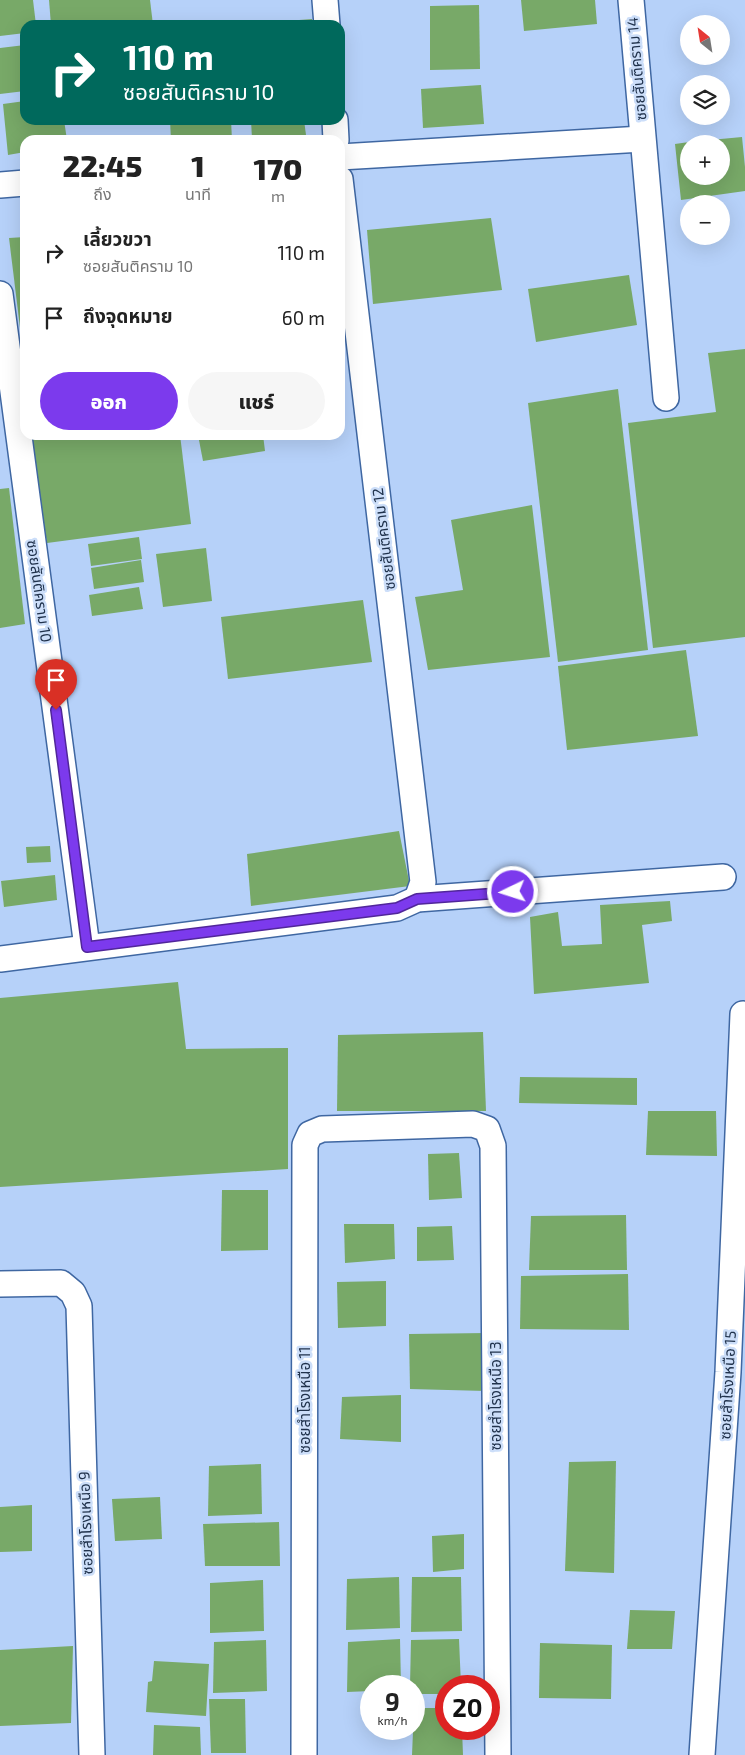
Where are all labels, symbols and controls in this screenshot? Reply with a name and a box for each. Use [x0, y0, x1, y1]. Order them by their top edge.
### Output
north arrow [680, 15, 730, 65]
map controls [680, 15, 730, 245]
street label: ซอยสันติคราม 14 [623, 17, 649, 121]
text: 110 m [123, 35, 214, 77]
icon: right [40, 40, 105, 105]
button: layers [680, 75, 730, 125]
text: ซอยสันติคราม 10 [123, 78, 275, 104]
button: + [680, 135, 730, 185]
text: 22:45 [63, 147, 142, 183]
text: 1 [191, 147, 205, 183]
text: 170 [253, 150, 302, 186]
text: ถึง [93, 184, 112, 203]
text: นาที [185, 184, 211, 203]
text: m [271, 186, 285, 205]
button: − [680, 195, 730, 245]
text: เลี้ยวขวา [83, 227, 152, 250]
icon: right [40, 239, 68, 267]
text: 110 m [278, 241, 325, 264]
text: ซอยสันติคราม 10 [83, 256, 193, 275]
icon: arrive [40, 304, 68, 332]
text: ถึงจุดหมาย [83, 304, 173, 327]
text: 60 m [282, 306, 325, 329]
button: ออก [40, 372, 178, 430]
button: แชร์ [188, 372, 325, 430]
street label: ซอยสันติคราม 12 [368, 487, 398, 591]
street label: ซอยสันติคราม 10 [24, 539, 56, 643]
pin [35, 659, 77, 710]
icon: arrive [42, 666, 70, 694]
position arrow [486, 865, 538, 917]
street label: ซอยสำโรงเหนือ 15 [715, 1330, 739, 1440]
street label: ซอยสำโรงเหนือ 13 [486, 1341, 504, 1451]
street label: ซอยสำโรงเหนือ 11 [295, 1347, 313, 1453]
street label: ซอยสำโรงเหนือ 9 [74, 1471, 96, 1575]
speed limit sign: 20 [435, 1675, 500, 1740]
text: 9 [385, 1686, 400, 1716]
text: km/h [378, 1713, 407, 1727]

